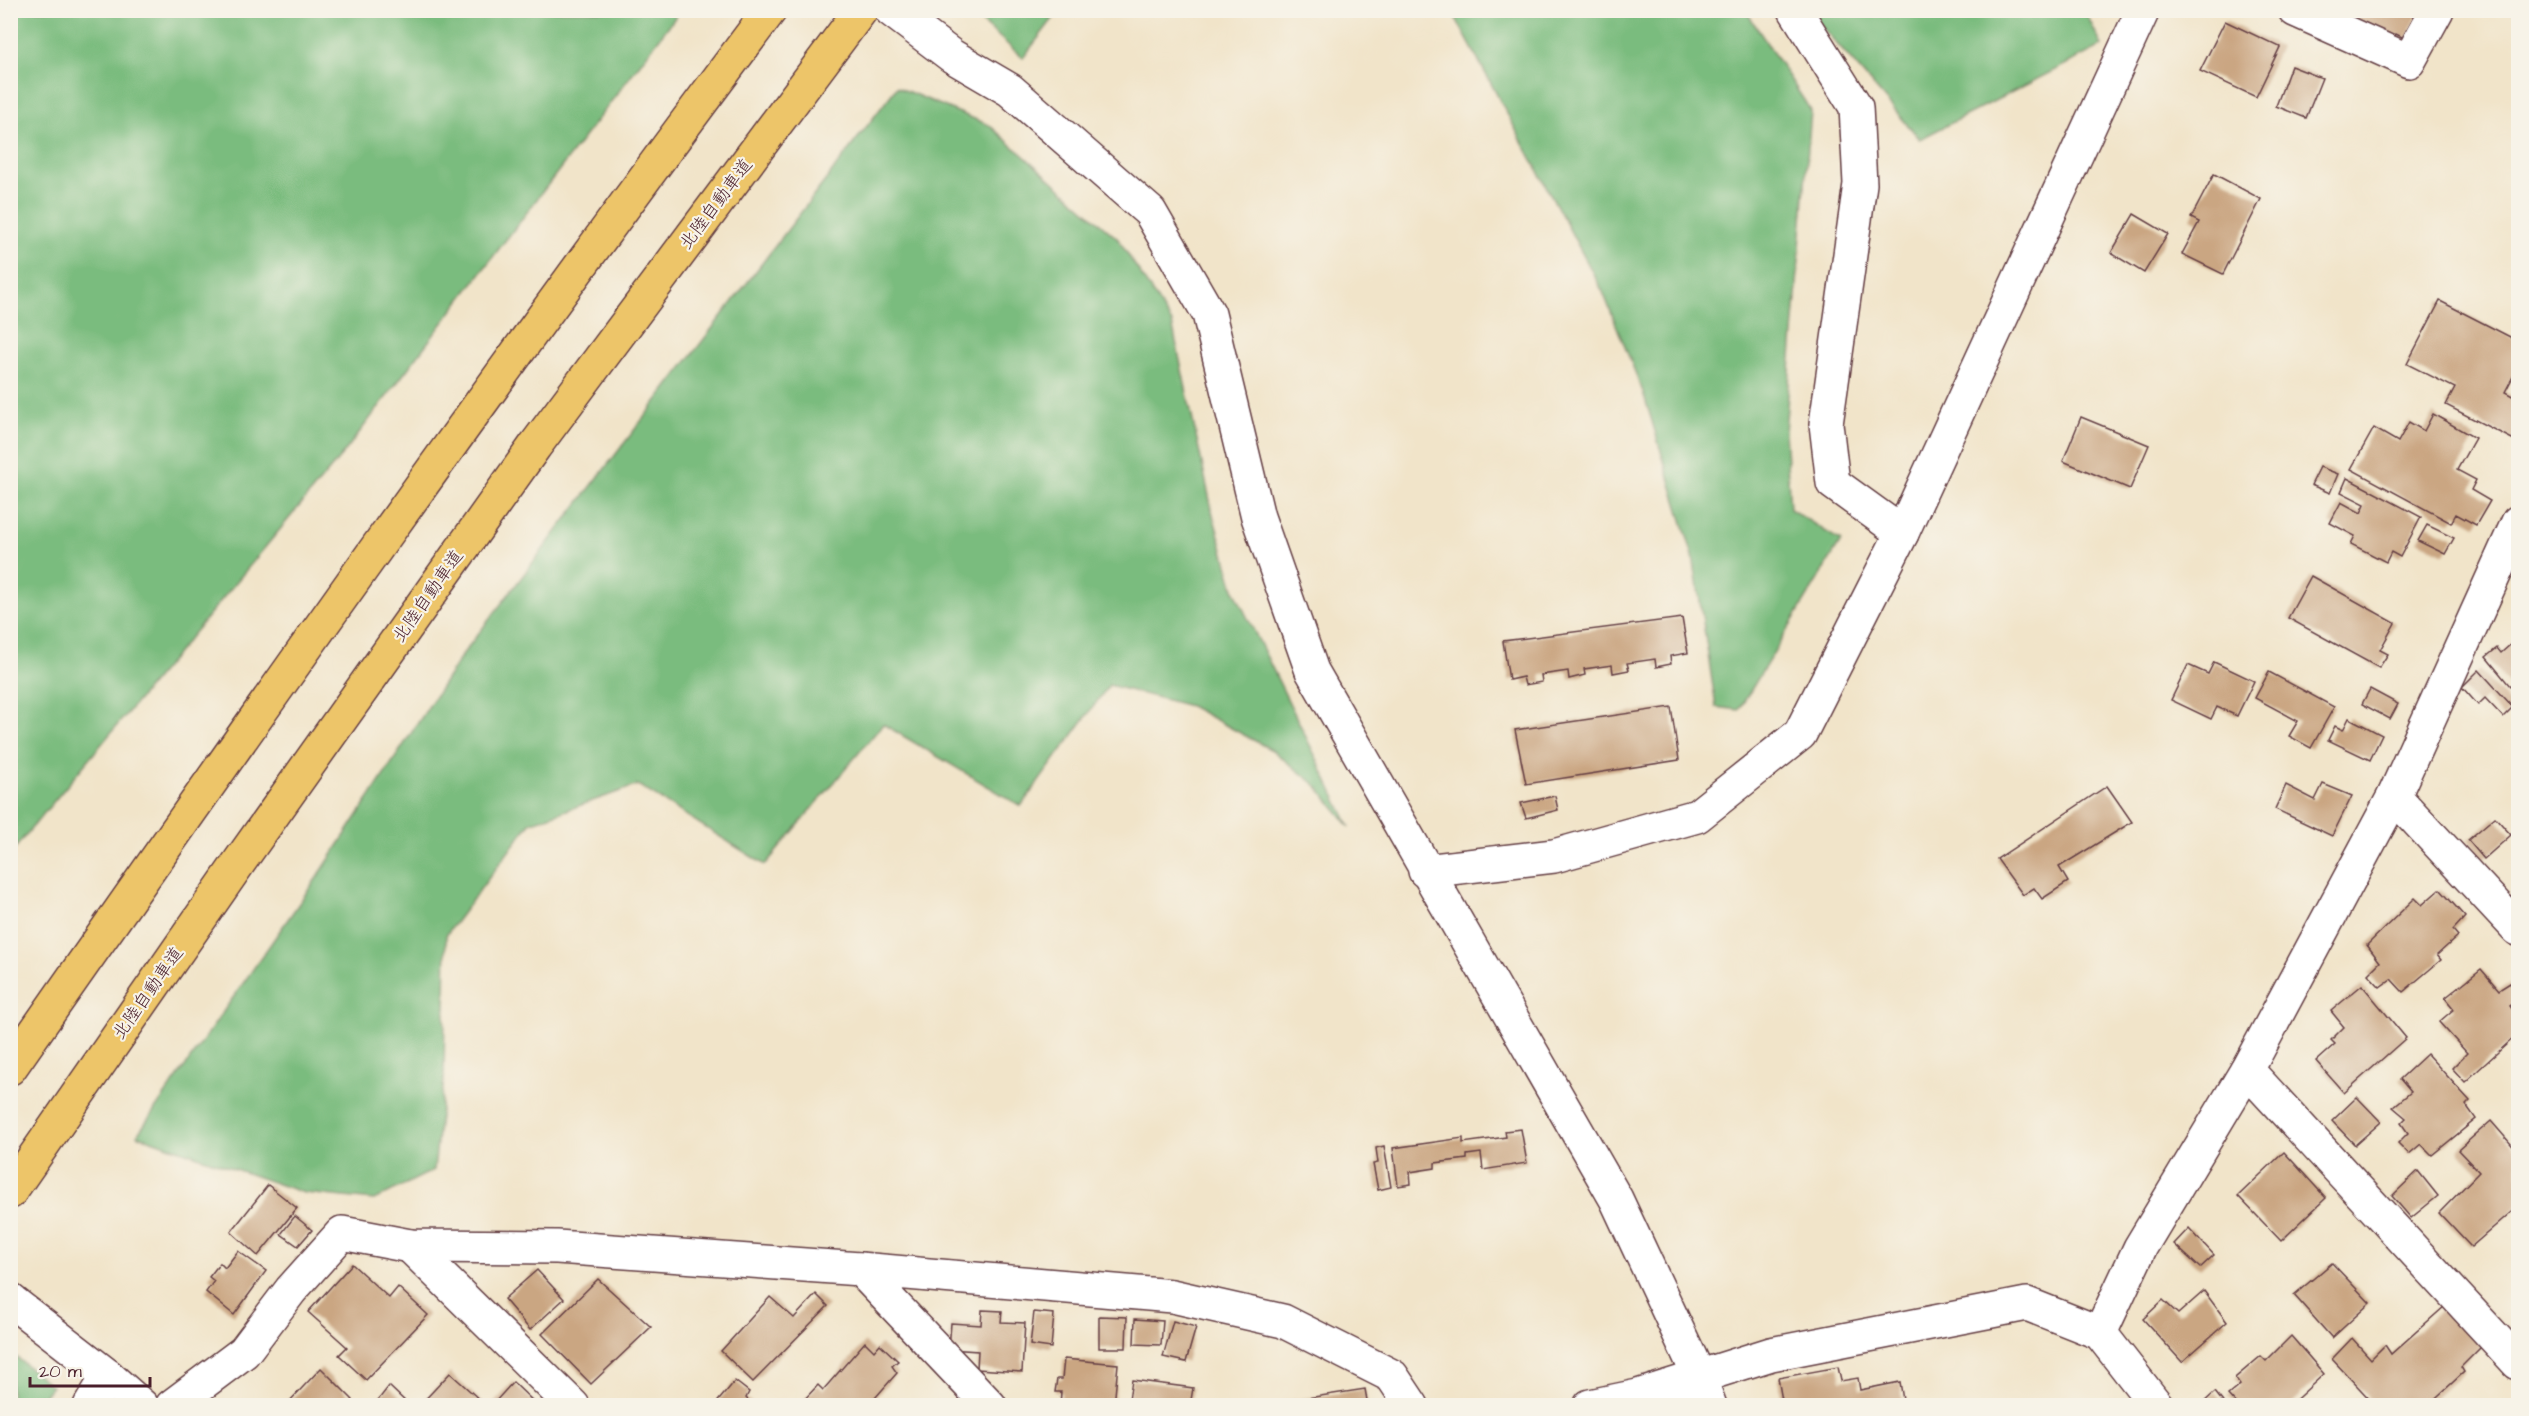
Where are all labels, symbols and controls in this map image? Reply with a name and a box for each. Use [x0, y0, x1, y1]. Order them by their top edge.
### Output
street label: 北陸自動車道 [674, 153, 758, 255]
street label: 北陸自動車道 [387, 545, 469, 647]
street label: 北陸自動車道 [107, 942, 189, 1044]
scale bar [30, 1350, 150, 1388]
text: 20 m [39, 1359, 82, 1384]

